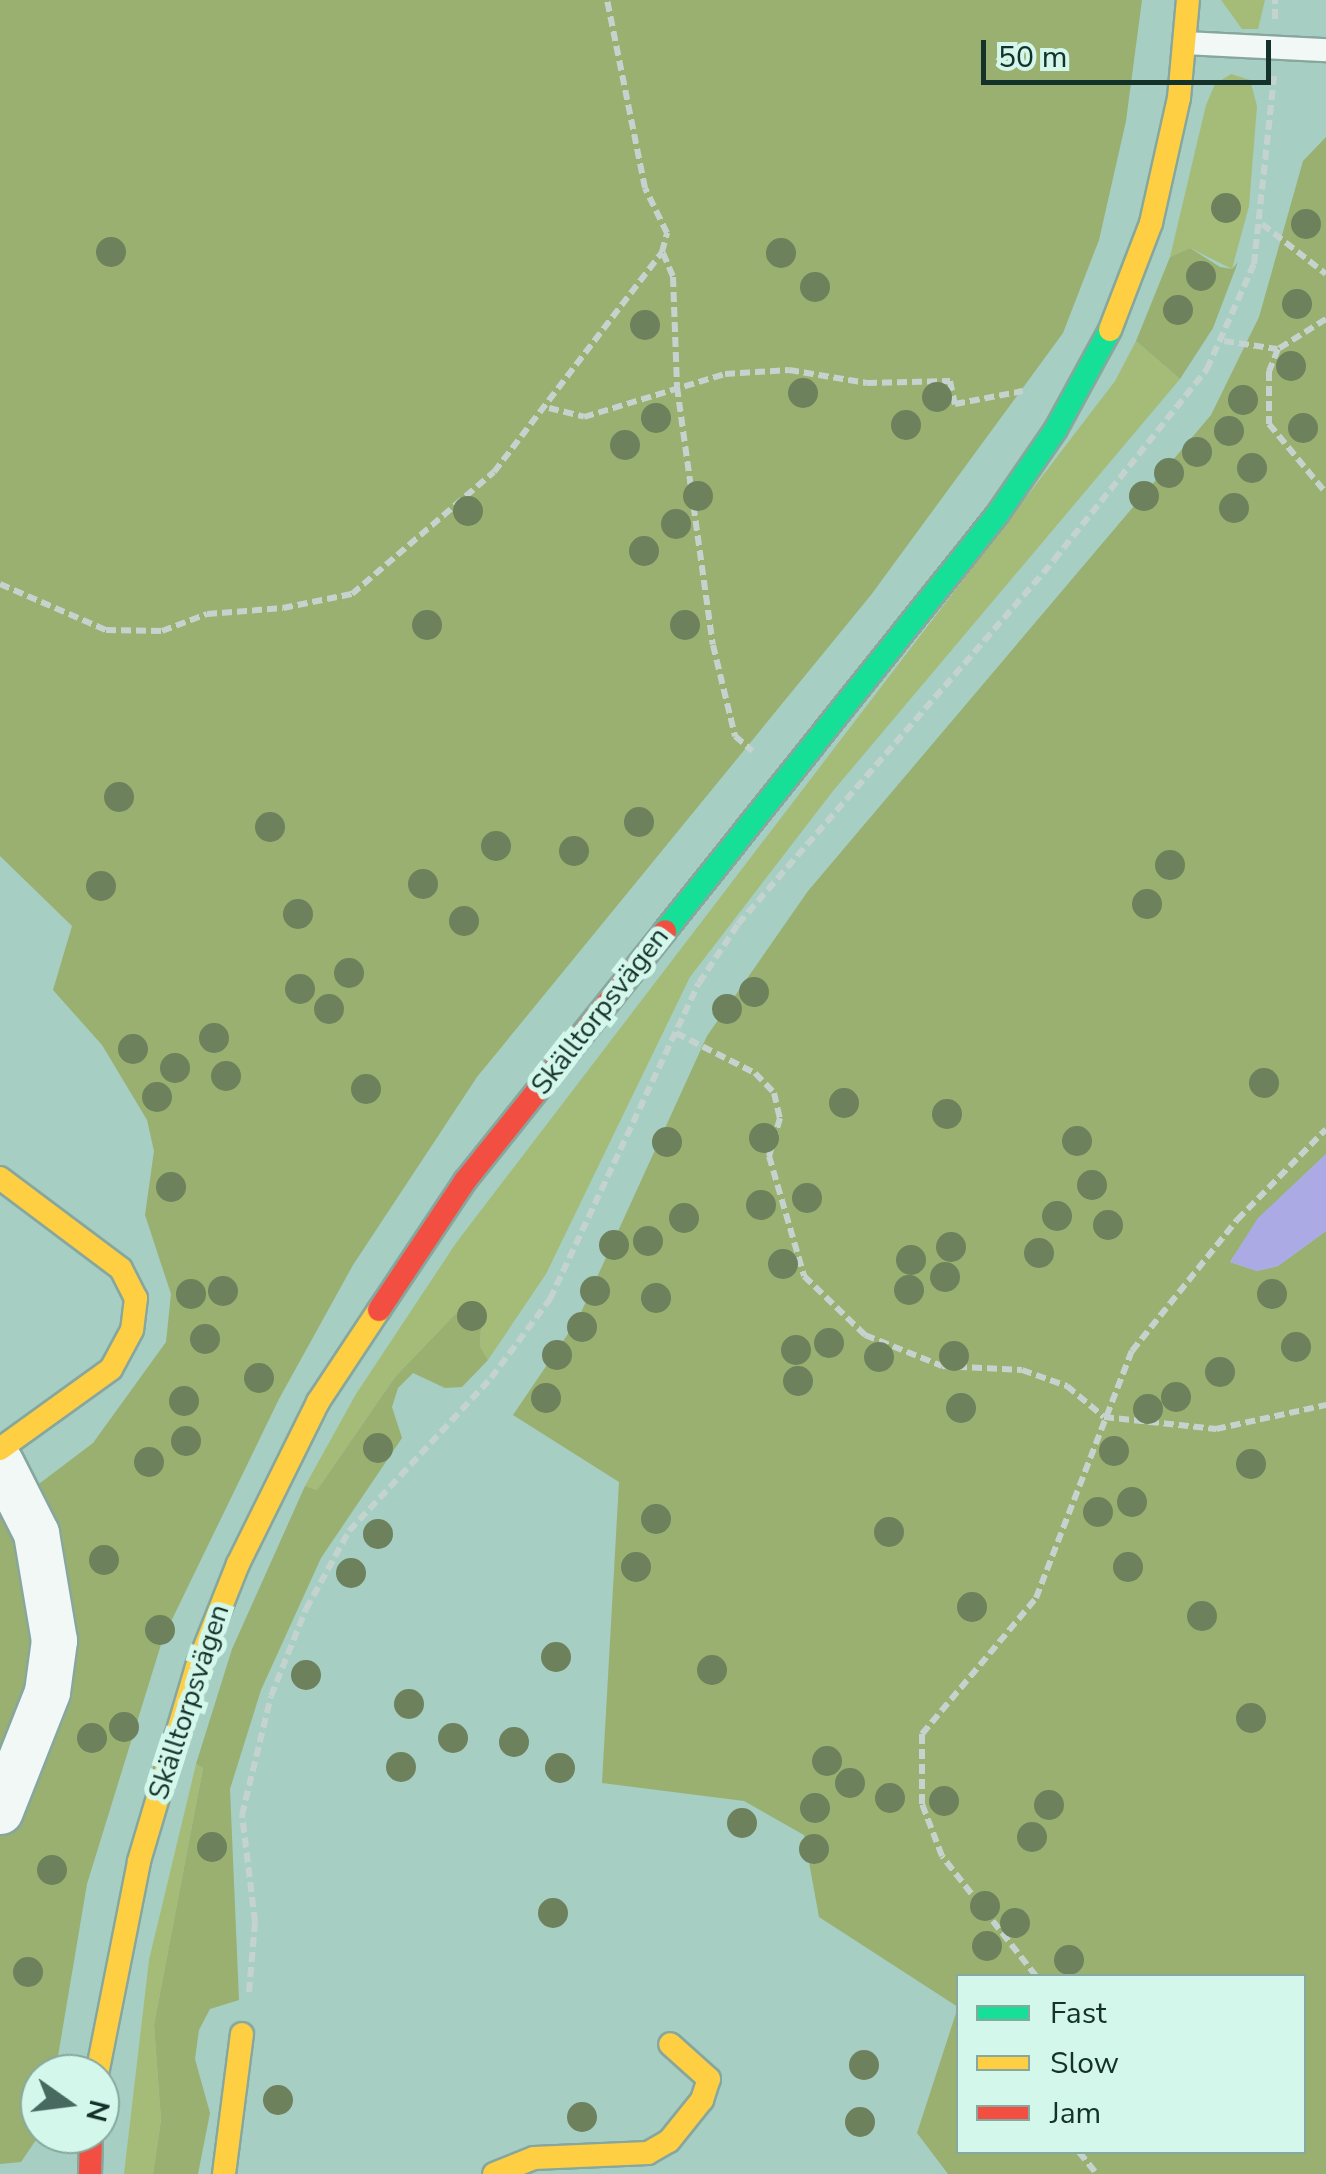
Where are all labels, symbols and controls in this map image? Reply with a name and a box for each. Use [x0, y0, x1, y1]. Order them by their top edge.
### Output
scale bar [986, 20, 1276, 82]
text: 50 m [998, 37, 1067, 78]
street label: Skälltorpsvägen [524, 921, 676, 1101]
street label: Skälltorpsvägen [142, 1600, 236, 1804]
legend [956, 1974, 1306, 2154]
text: Fast [1050, 1993, 1107, 2034]
text: Slow [1050, 2043, 1119, 2084]
north arrow [20, 2054, 120, 2154]
text: Jam [1050, 2093, 1101, 2134]
text: N [76, 2096, 118, 2126]

